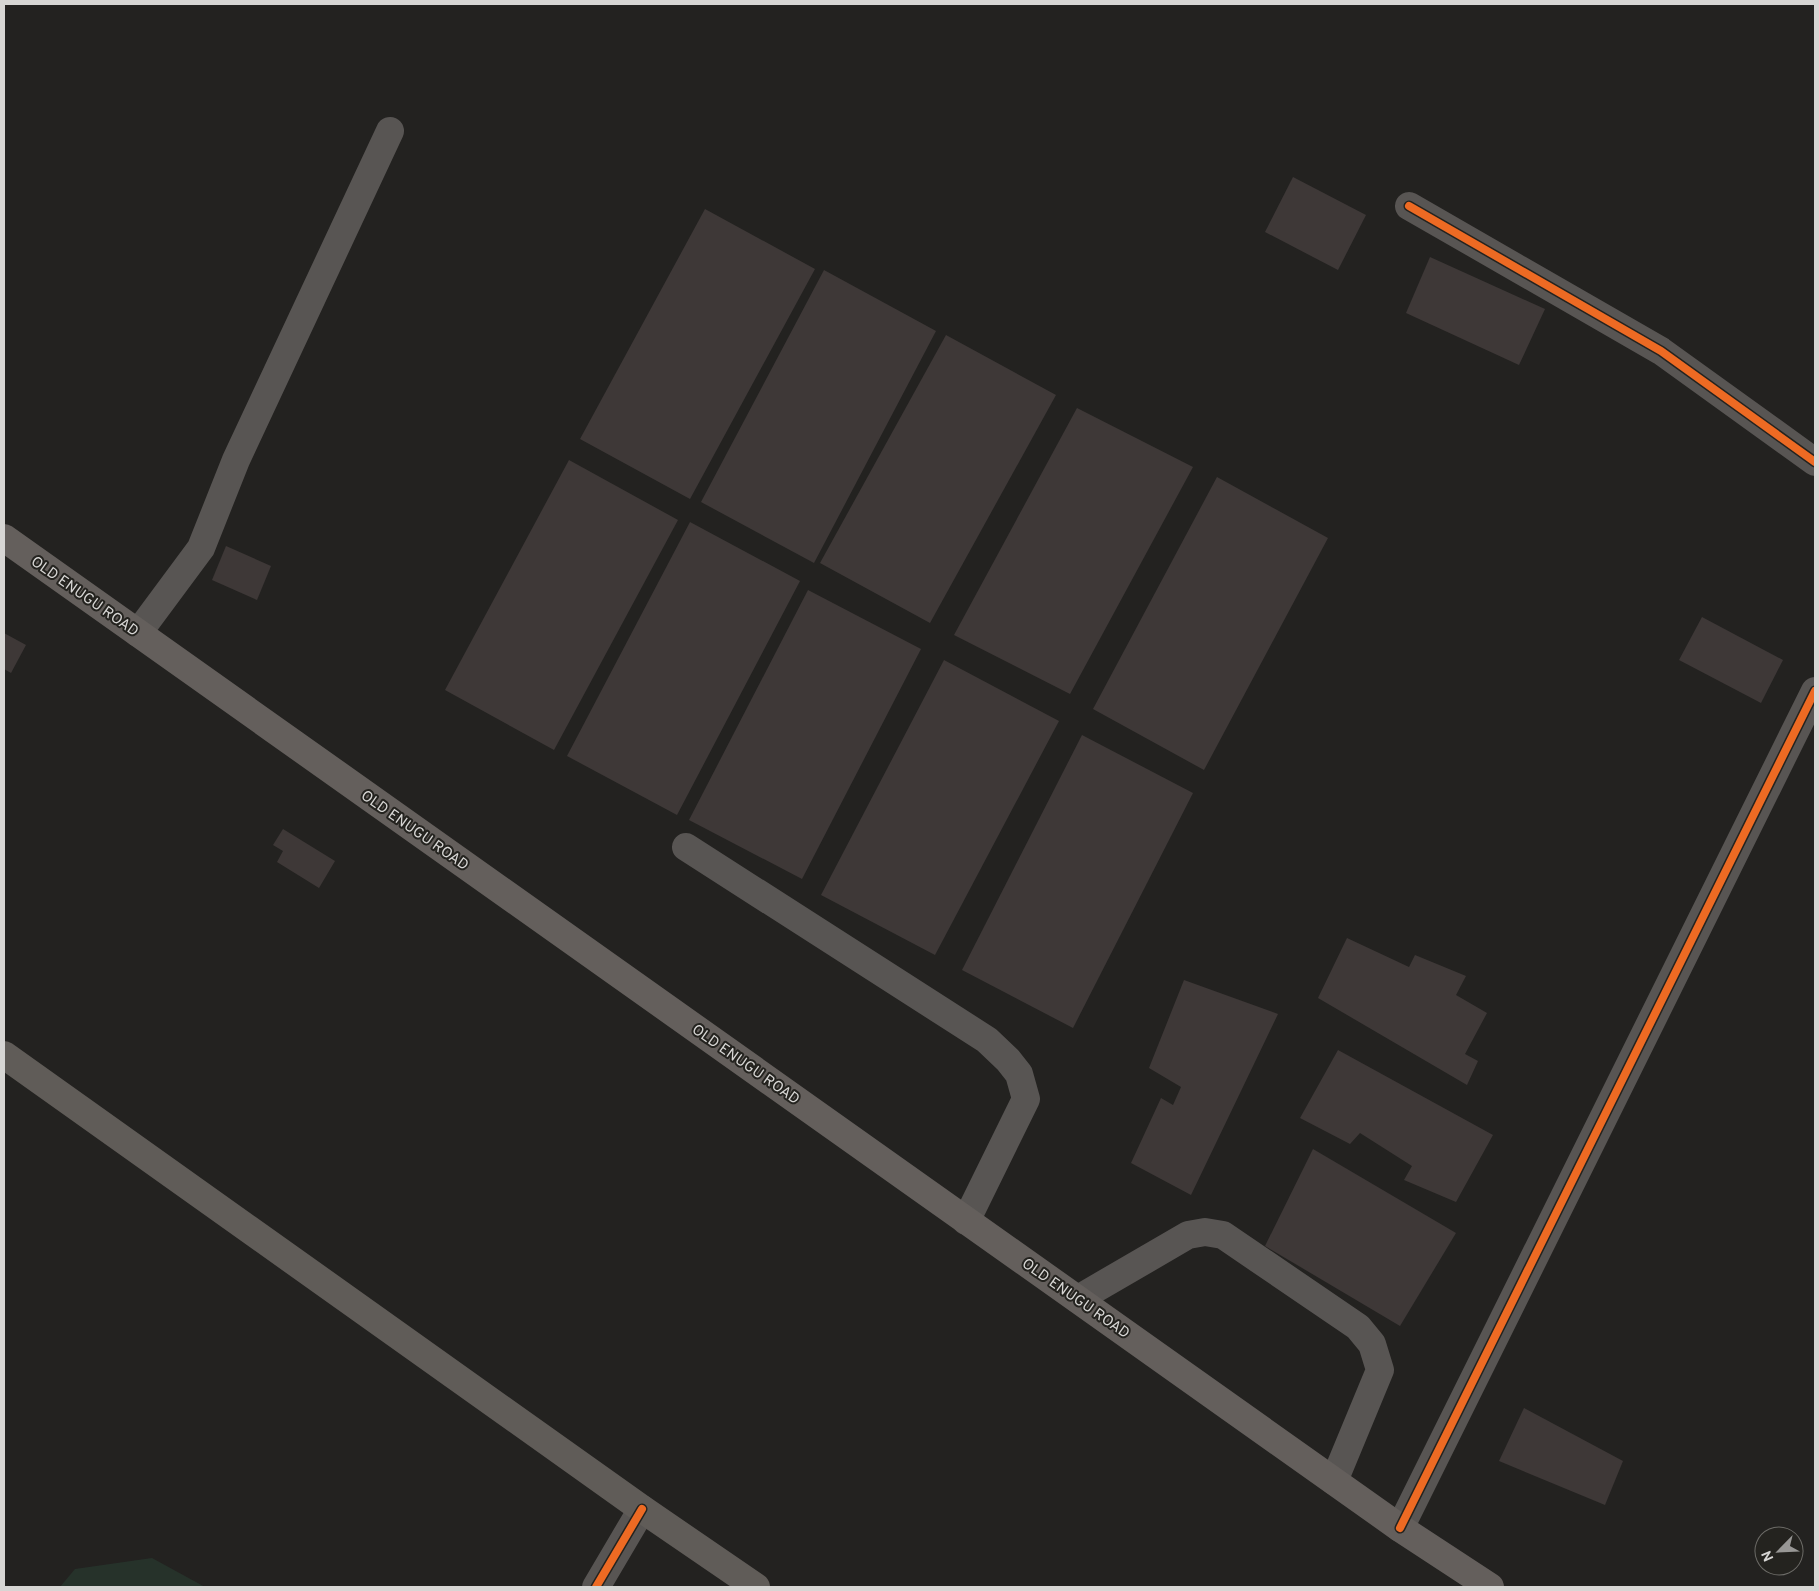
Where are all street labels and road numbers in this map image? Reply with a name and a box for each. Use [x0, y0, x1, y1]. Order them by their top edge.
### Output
street label: OLD ENUGU ROAD [27, 553, 142, 642]
street label: OLD ENUGU ROAD [357, 787, 472, 876]
street label: OLD ENUGU ROAD [688, 1021, 803, 1110]
street label: OLD ENUGU ROAD [1018, 1255, 1133, 1344]

